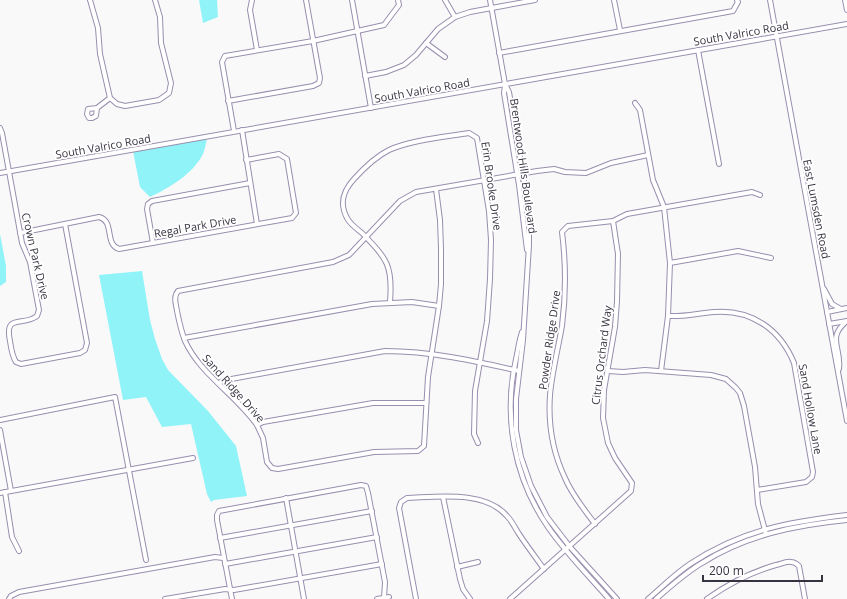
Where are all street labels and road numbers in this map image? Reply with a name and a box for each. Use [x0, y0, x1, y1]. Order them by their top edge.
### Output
street label: South Valrico Road [692, 17, 790, 49]
street label: South Valrico Road [373, 74, 471, 106]
street label: Brentwood Hills Boulevard [507, 97, 541, 235]
street label: South Valrico Road [54, 130, 152, 162]
street label: Erin Brooke Drive [478, 141, 506, 231]
street label: East Lumsden Road [800, 158, 834, 260]
street label: Crown Park Drive [19, 211, 53, 301]
street label: Regal Park Drive [153, 211, 237, 241]
street label: Powder Ridge Drive [535, 289, 563, 391]
street label: Citrus Orchard Way [587, 304, 615, 406]
street label: Sand Ridge Drive [199, 351, 269, 425]
street label: Sand Hollow Lane [796, 363, 826, 455]

